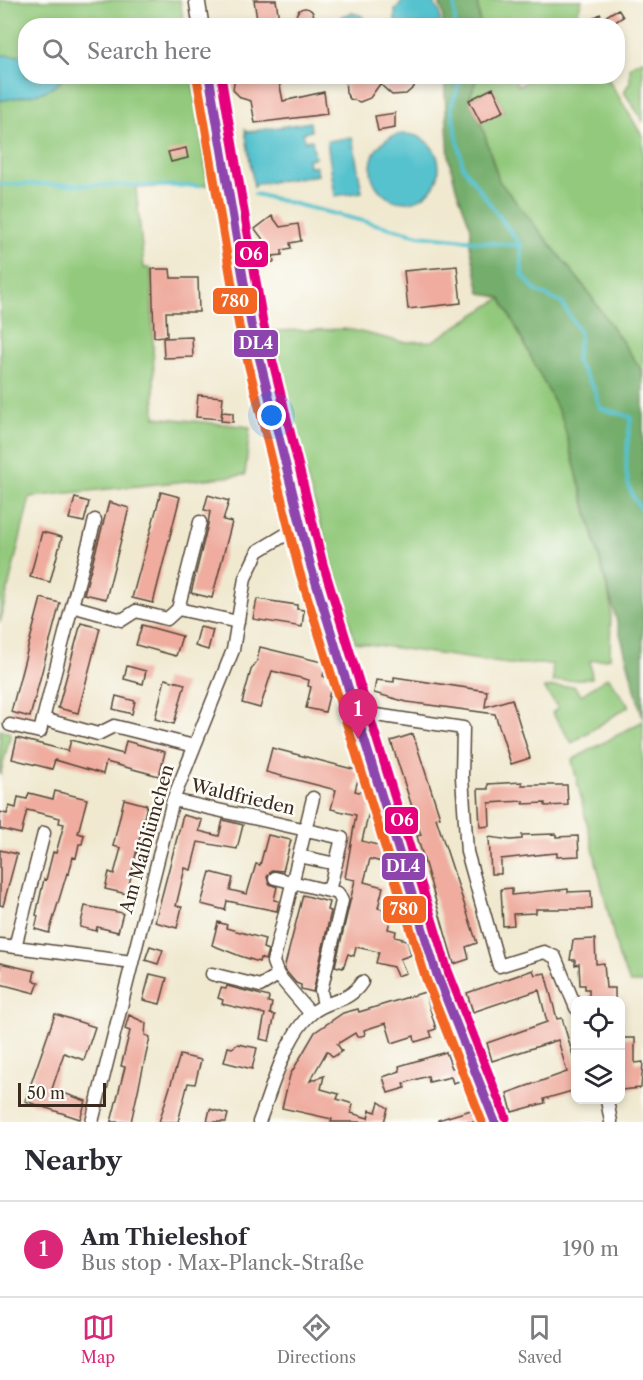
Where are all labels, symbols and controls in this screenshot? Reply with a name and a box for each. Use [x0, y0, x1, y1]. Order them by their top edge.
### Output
search box [18, 18, 625, 84]
icon: search [39, 35, 72, 68]
text: Search here [87, 38, 212, 65]
line badge: O6 [234, 240, 269, 268]
text: O6 [239, 244, 263, 264]
line badge: 780 [212, 287, 258, 315]
text: 780 [221, 291, 249, 311]
line badge: DL4 [233, 329, 279, 358]
text: DL4 [239, 333, 273, 353]
your location [257, 401, 286, 430]
pin: 1 [338, 690, 378, 739]
street label: Am Maiblümchen [115, 762, 179, 917]
street label: Waldfrieden [188, 774, 297, 820]
line badge: O6 [384, 806, 419, 835]
text: O6 [390, 810, 414, 830]
line badge: DL4 [381, 852, 426, 881]
text: DL4 [386, 856, 420, 876]
line badge: 780 [382, 895, 427, 924]
text: 780 [390, 899, 418, 919]
map controls [571, 996, 625, 1104]
button: locate [571, 996, 625, 1050]
button: layers [571, 1050, 625, 1104]
scale bar [18, 1080, 106, 1108]
text: 50 m [27, 1083, 65, 1103]
text: Nearby [24, 1145, 122, 1177]
text: Am Thieleshof [81, 1224, 247, 1251]
text: 1 [39, 1237, 48, 1261]
text: 190 m [562, 1237, 619, 1261]
text: Bus stop · Max-Planck-Straße [81, 1251, 364, 1275]
tab: Map [81, 1311, 115, 1367]
tab: Directions [277, 1311, 356, 1367]
tab: Saved [518, 1311, 562, 1367]

